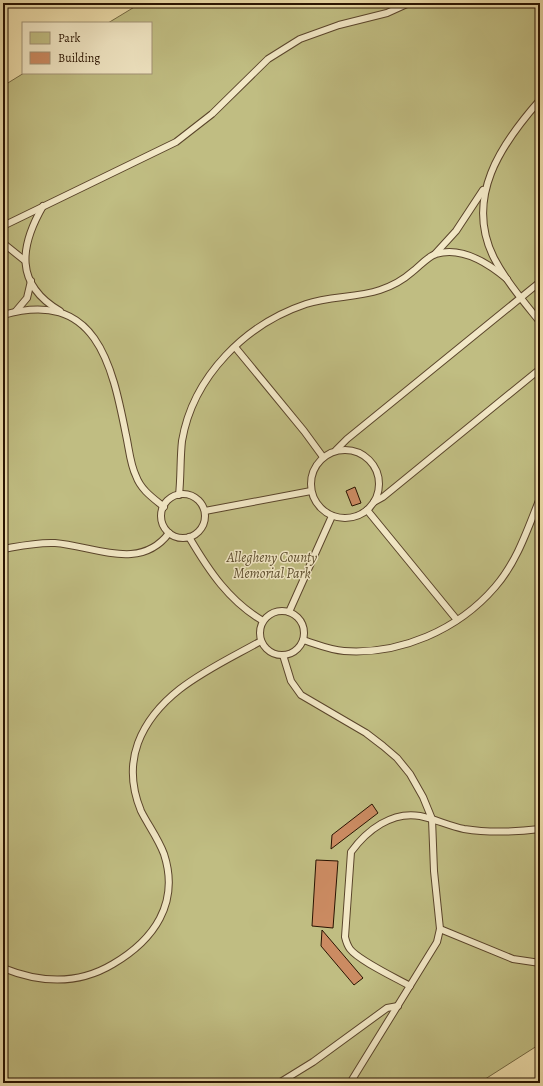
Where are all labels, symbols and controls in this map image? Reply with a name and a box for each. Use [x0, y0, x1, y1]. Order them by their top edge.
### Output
legend [22, 22, 152, 74]
text: Park [58, 30, 81, 46]
text: Building [58, 50, 100, 66]
park label: Allegheny County Memorial Park [226, 548, 317, 583]

